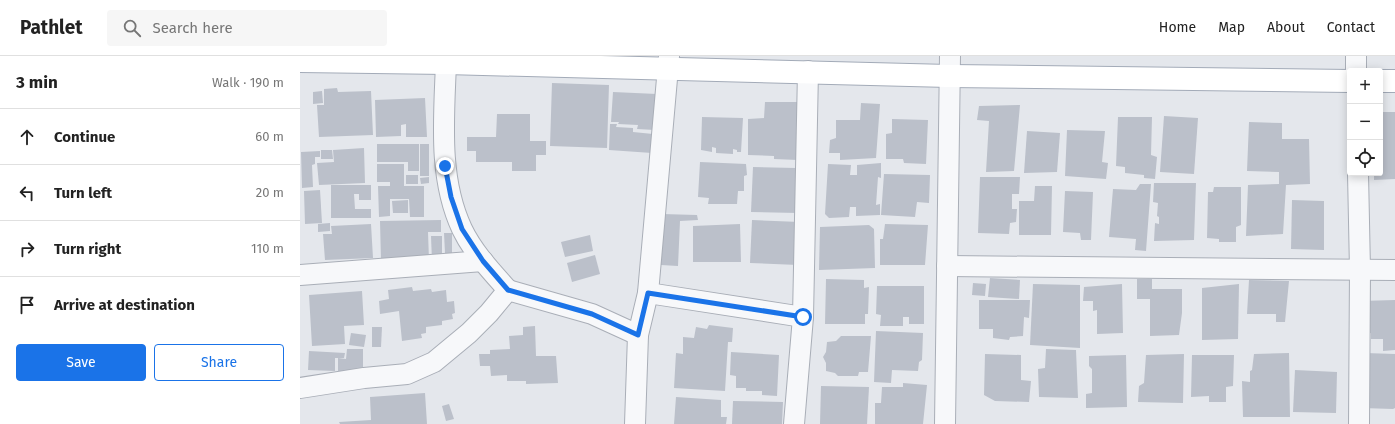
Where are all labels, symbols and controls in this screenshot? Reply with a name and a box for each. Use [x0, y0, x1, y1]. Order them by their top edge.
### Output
search box [107, 10, 387, 46]
text: Pathlet [20, 16, 83, 39]
icon: search [121, 17, 143, 39]
text: Search here [153, 19, 233, 37]
text: Home [1159, 19, 1196, 36]
text: Map [1218, 19, 1245, 36]
text: About [1267, 19, 1305, 36]
text: Contact [1327, 19, 1375, 36]
map controls [1347, 68, 1383, 176]
button: + [1347, 68, 1383, 104]
text: 3 min [16, 72, 58, 93]
text: Walk · 190 m [212, 75, 284, 90]
button: − [1347, 104, 1383, 140]
icon: ahead [16, 126, 38, 148]
text: Continue [54, 128, 115, 146]
text: 60 m [255, 129, 284, 144]
button: locate [1347, 140, 1383, 176]
route end [436, 157, 454, 175]
icon: left [16, 182, 38, 204]
text: Turn left [54, 184, 112, 202]
text: 20 m [256, 185, 284, 200]
icon: right [16, 238, 38, 260]
text: Turn right [54, 240, 121, 258]
text: 110 m [251, 241, 284, 256]
icon: arrive [16, 294, 38, 316]
text: Arrive at destination [54, 296, 195, 314]
route start [794, 308, 812, 326]
button: Save [16, 344, 146, 381]
button: Share [154, 344, 284, 381]

